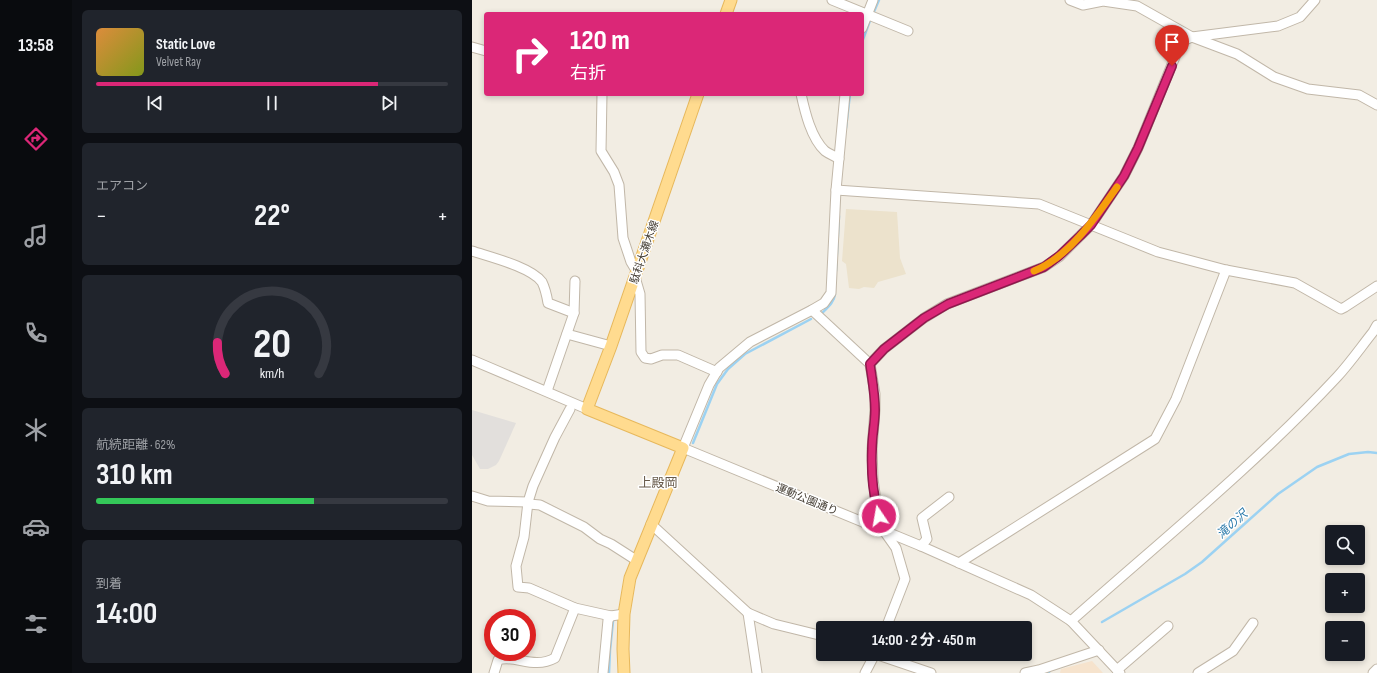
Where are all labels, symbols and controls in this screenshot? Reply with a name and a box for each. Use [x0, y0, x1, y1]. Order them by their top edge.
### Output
text: 120 m [570, 24, 630, 57]
pin [1155, 25, 1189, 66]
icon: right [504, 28, 556, 80]
icon: arrive [1161, 31, 1183, 53]
text: 13:58 [18, 35, 54, 56]
text: Static Love [156, 35, 215, 54]
text: Velvet Ray [156, 54, 201, 70]
text: 右折 [570, 63, 606, 84]
icon: previous [144, 92, 166, 114]
icon: pause [261, 92, 283, 114]
icon: next [378, 92, 400, 114]
icon: directions [22, 125, 50, 153]
text: エアコン [96, 178, 148, 194]
text: 22° [254, 198, 290, 234]
text: − [96, 203, 107, 230]
text: + [437, 203, 448, 230]
street label: 駄科大瀬木線 [628, 219, 661, 285]
icon: music [22, 222, 50, 250]
icon: phone [22, 319, 50, 347]
text: 20 [253, 320, 291, 369]
text: km/h [260, 365, 284, 382]
icon: climate [22, 416, 50, 444]
text: 航続距離 · 62% [96, 437, 175, 453]
text: 310 km [96, 457, 173, 493]
district label: 上殿岡 [638, 475, 678, 491]
street label: 運動公園通り [774, 481, 840, 518]
position arrow [858, 495, 900, 537]
water label: 滝の沢 [1214, 505, 1252, 542]
icon: car [22, 513, 50, 541]
map controls [1325, 525, 1365, 661]
button: search [1325, 525, 1365, 565]
button: + [1325, 573, 1365, 613]
text: 到着 [96, 576, 122, 592]
text: 14:00 [96, 596, 157, 632]
speed limit sign: 30 [484, 609, 536, 661]
icon: filters [22, 610, 50, 638]
button: − [1325, 621, 1365, 661]
text: 14:00 · 2 分 · 450 m [872, 631, 976, 650]

